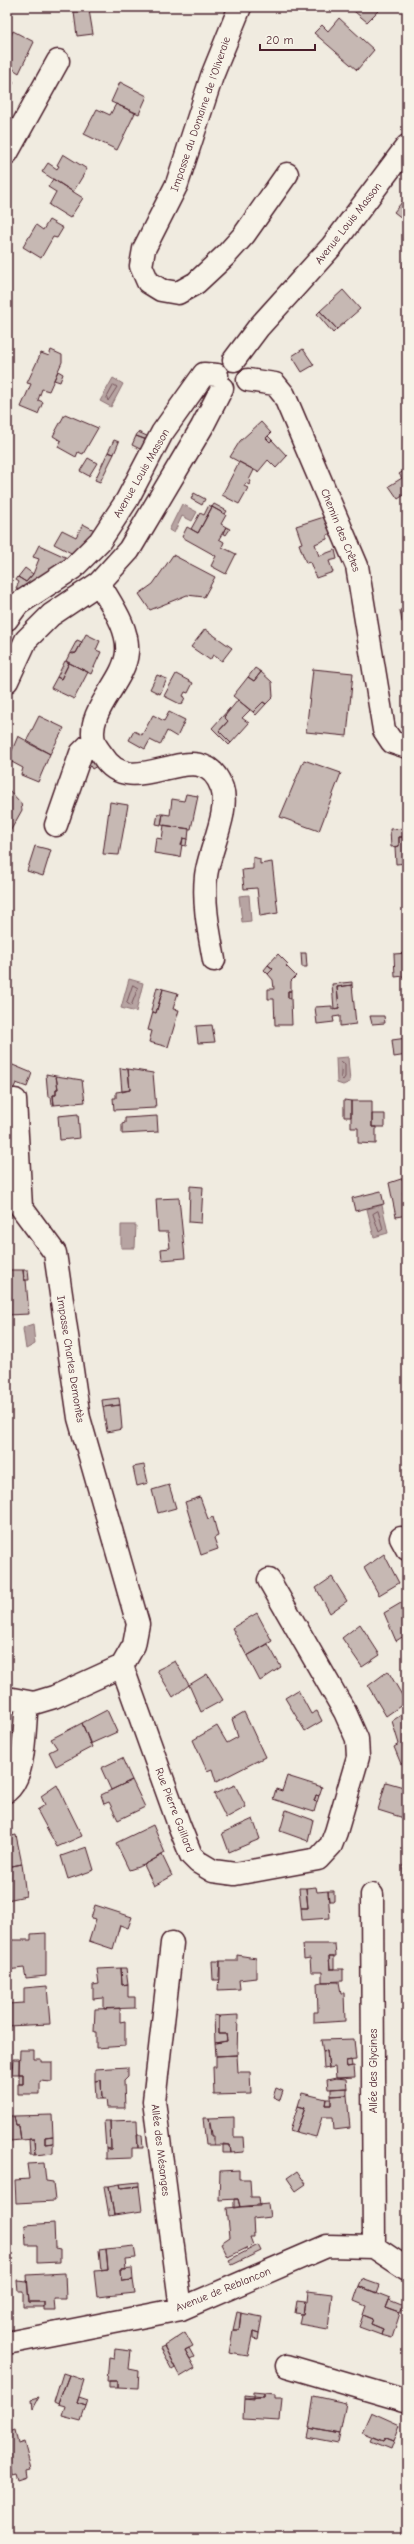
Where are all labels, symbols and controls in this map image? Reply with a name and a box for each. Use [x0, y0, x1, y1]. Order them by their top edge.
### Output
scale bar [260, 26, 315, 52]
text: 20 m [266, 33, 294, 47]
street label: Impasse du Domaine de l'Oliveraie [168, 35, 233, 193]
street label: Avenue Louis Masson [312, 180, 384, 267]
street label: Avenue Louis Masson [111, 426, 172, 520]
street label: Chemin des Crêtes [318, 487, 363, 574]
street label: Impasse Charles Demontès [54, 1295, 87, 1424]
street label: Rue Pierre Gaillard [152, 1766, 197, 1855]
street label: Allée des Glycines [367, 2028, 380, 2113]
street label: Allée des Mésanges [148, 2103, 173, 2197]
street label: Avenue de Reblancon [174, 2264, 273, 2314]

